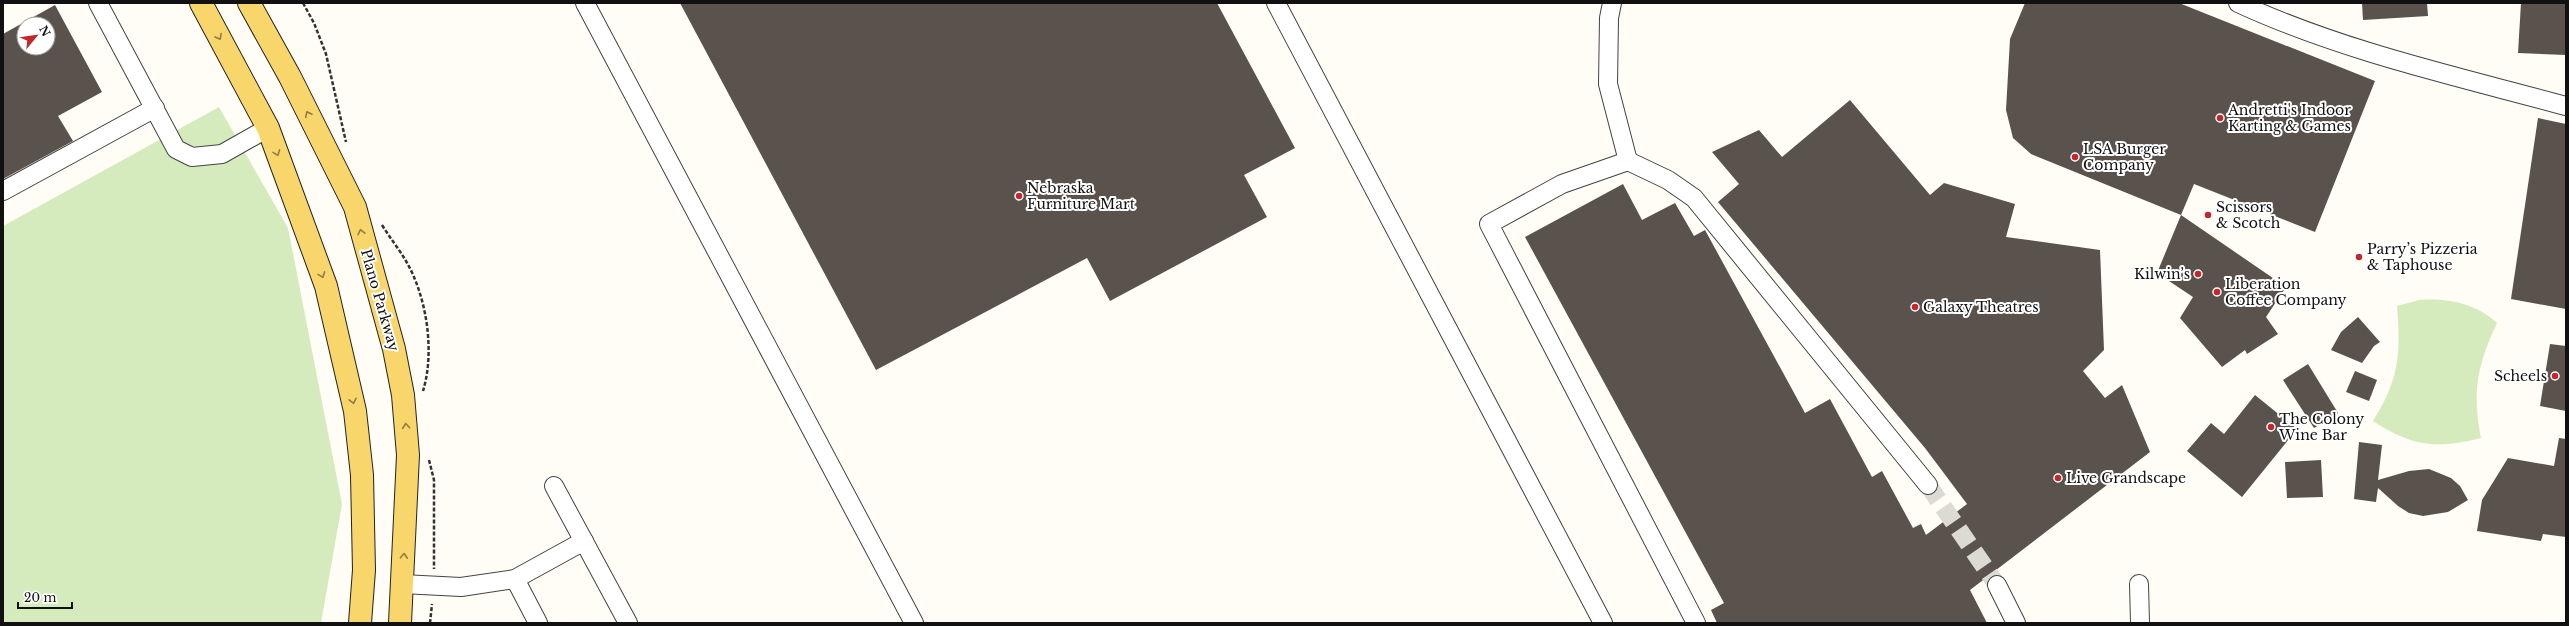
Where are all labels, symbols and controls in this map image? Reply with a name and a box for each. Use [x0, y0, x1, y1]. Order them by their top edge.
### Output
north arrow [16, 16, 56, 56]
text: N [36, 23, 54, 40]
one-way arrow [215, 33, 222, 40]
place label: Andretti's Indoor Karting & Games [2227, 101, 2351, 135]
one-way arrow [305, 110, 313, 118]
marker: Andretti's Indoor Karting & Games [2215, 113, 2225, 123]
place label: LSA Burger Company [2083, 140, 2166, 174]
one-way arrow [273, 150, 281, 157]
marker: LSA Burger Company [2070, 152, 2080, 162]
place label: Nebraska Furniture Mart [1027, 179, 1136, 213]
marker: Nebraska Furniture Mart [1014, 191, 1024, 201]
place label: Scissors & Scotch [2216, 198, 2281, 232]
marker: Scissors & Scotch [2203, 210, 2213, 220]
one-way arrow [357, 229, 365, 235]
place label: Parry’s Pizzeria & Taphouse [2367, 240, 2478, 274]
street label: Plano Parkway [357, 247, 403, 353]
marker: Parry’s Pizzeria & Taphouse [2354, 252, 2364, 262]
place label: Kilwin’s [2134, 265, 2190, 283]
marker: Kilwin’s [2193, 269, 2203, 279]
one-way arrow [318, 272, 326, 279]
place label: Liberation Coffee Company [2225, 275, 2347, 309]
marker: Liberation Coffee Company [2212, 287, 2222, 297]
place label: Galaxy Theatres [1923, 298, 2039, 316]
marker: Galaxy Theatres [1910, 302, 1920, 312]
place label: Scheels [2494, 367, 2547, 385]
marker: Scheels [2550, 371, 2560, 381]
one-way arrow [348, 398, 356, 405]
place label: The Colony Wine Bar [2278, 410, 2364, 444]
marker: The Colony Wine Bar [2266, 422, 2276, 432]
one-way arrow [401, 423, 410, 429]
place label: Live Grandscape [2066, 469, 2186, 487]
marker: Live Grandscape [2053, 473, 2063, 483]
one-way arrow [399, 553, 408, 559]
scale bar [18, 584, 72, 610]
text: 20 m [24, 590, 56, 605]

